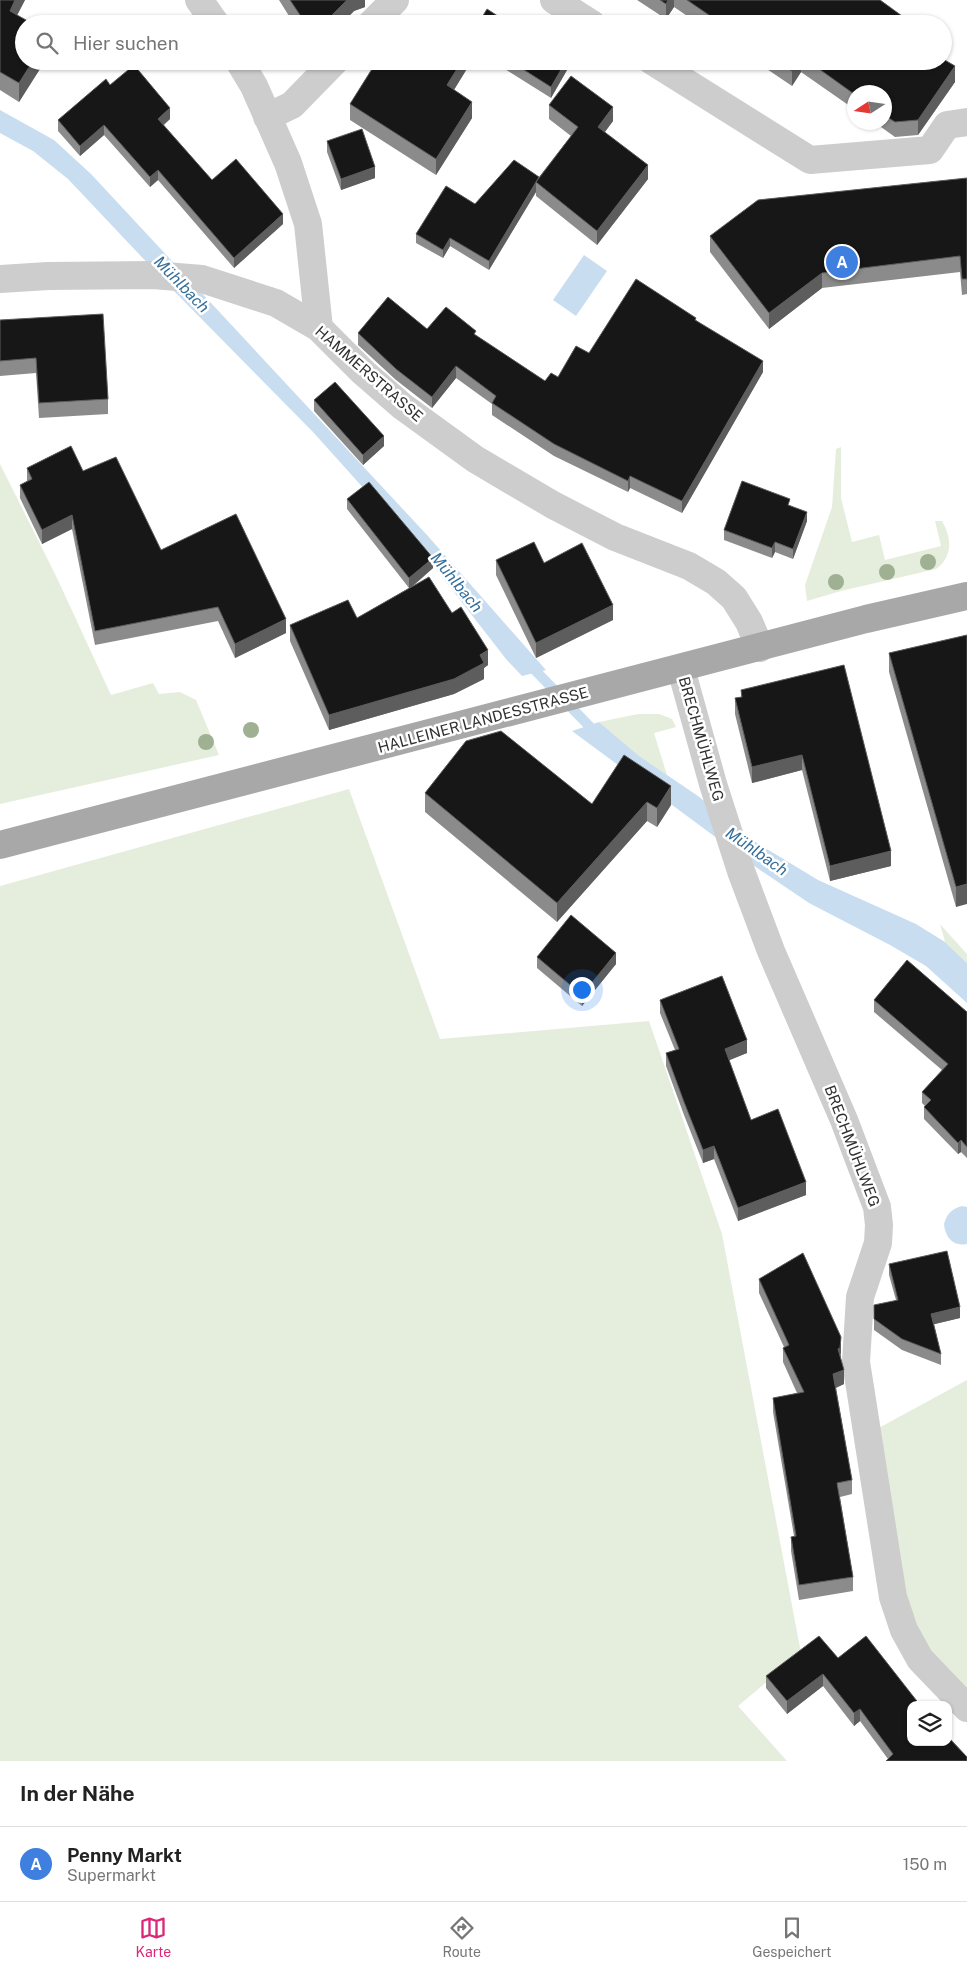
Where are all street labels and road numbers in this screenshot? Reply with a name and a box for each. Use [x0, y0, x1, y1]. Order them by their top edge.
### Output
street label: HAMMERSTRASSE [312, 322, 427, 425]
street label: BRECHMÜHLWEG [676, 674, 728, 803]
street label: HALLEINER LANDESSTRASSE [376, 683, 590, 756]
street label: BRECHMÜHLWEG [821, 1082, 884, 1209]

